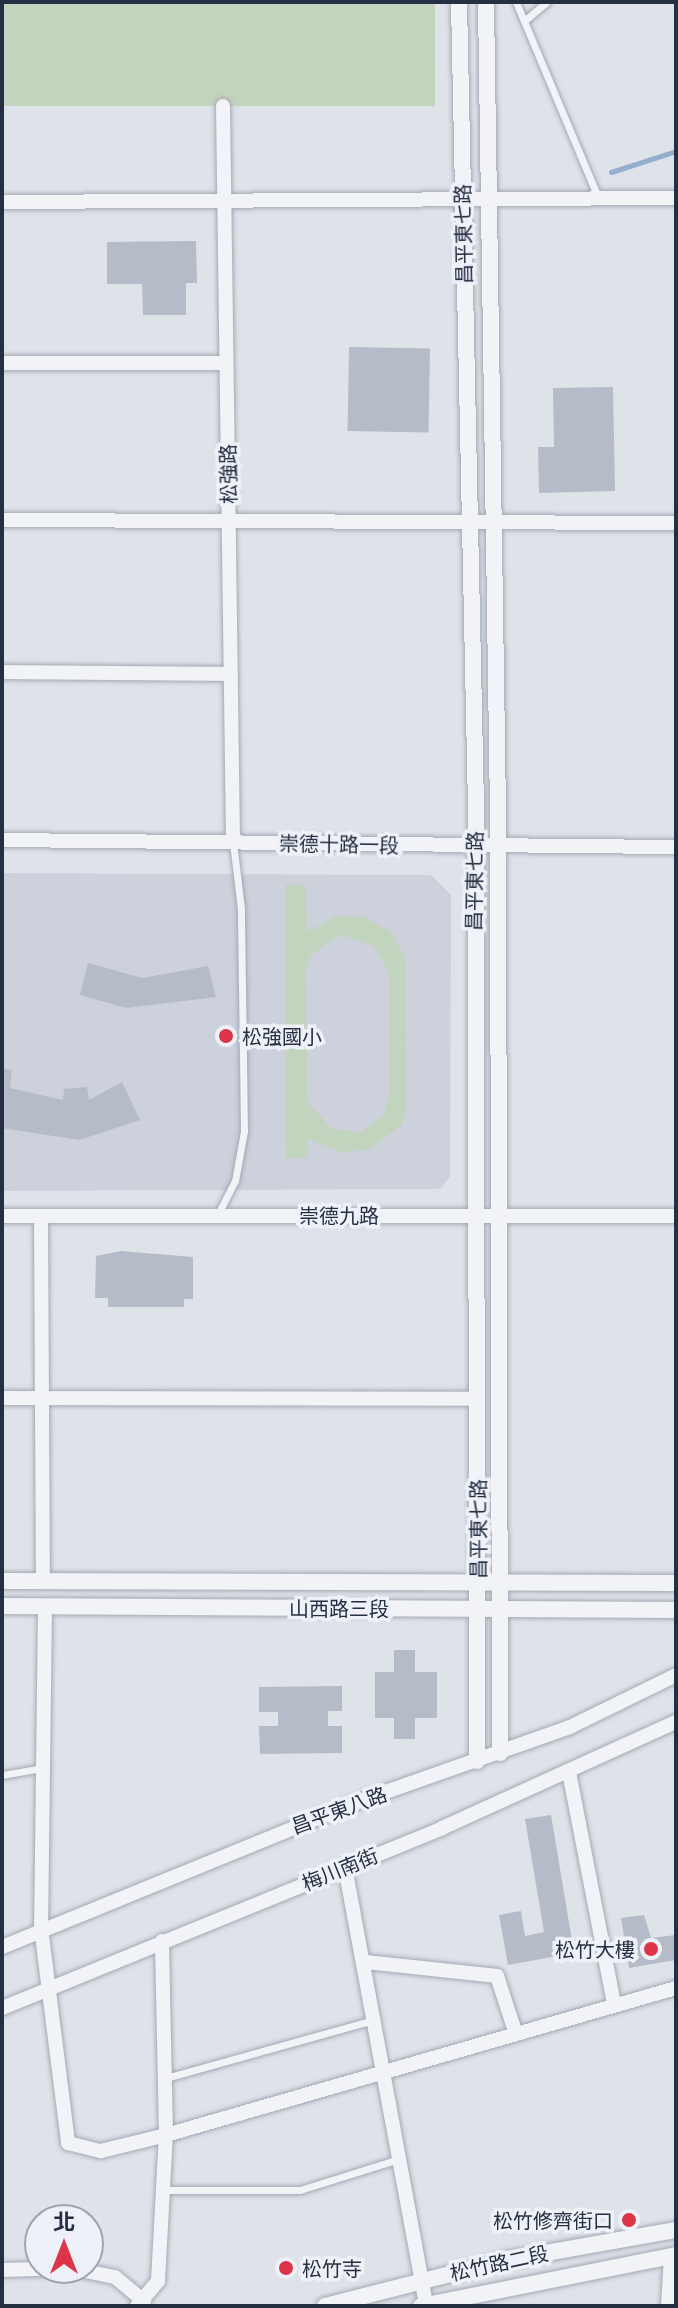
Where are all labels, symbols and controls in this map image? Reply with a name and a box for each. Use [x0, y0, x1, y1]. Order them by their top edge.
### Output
street label: 昌平東七路 [450, 184, 476, 284]
street label: 松強路 [215, 444, 241, 504]
street label: 崇德十路一段 [279, 831, 399, 857]
street label: 昌平東七路 [461, 831, 487, 931]
place label: 松強國小 [242, 1024, 322, 1048]
marker: 松強國小 [217, 1027, 235, 1045]
street label: 崇德九路 [299, 1203, 379, 1227]
street label: 昌平東七路 [466, 1479, 490, 1579]
street label: 山西路三段 [289, 1596, 389, 1620]
street label: 昌平東八路 [288, 1782, 390, 1838]
street label: 梅川南街 [298, 1843, 382, 1895]
place label: 松竹大樓 [555, 1937, 635, 1961]
marker: 松竹大樓 [642, 1940, 660, 1958]
north arrow [24, 2204, 104, 2284]
text: 北 [53, 2205, 75, 2239]
place label: 松竹修齊街口 [493, 2208, 613, 2232]
marker: 松竹修齊街口 [620, 2211, 638, 2229]
street label: 松竹路二段 [448, 2241, 550, 2285]
place label: 松竹寺 [302, 2256, 362, 2280]
marker: 松竹寺 [277, 2259, 295, 2277]

